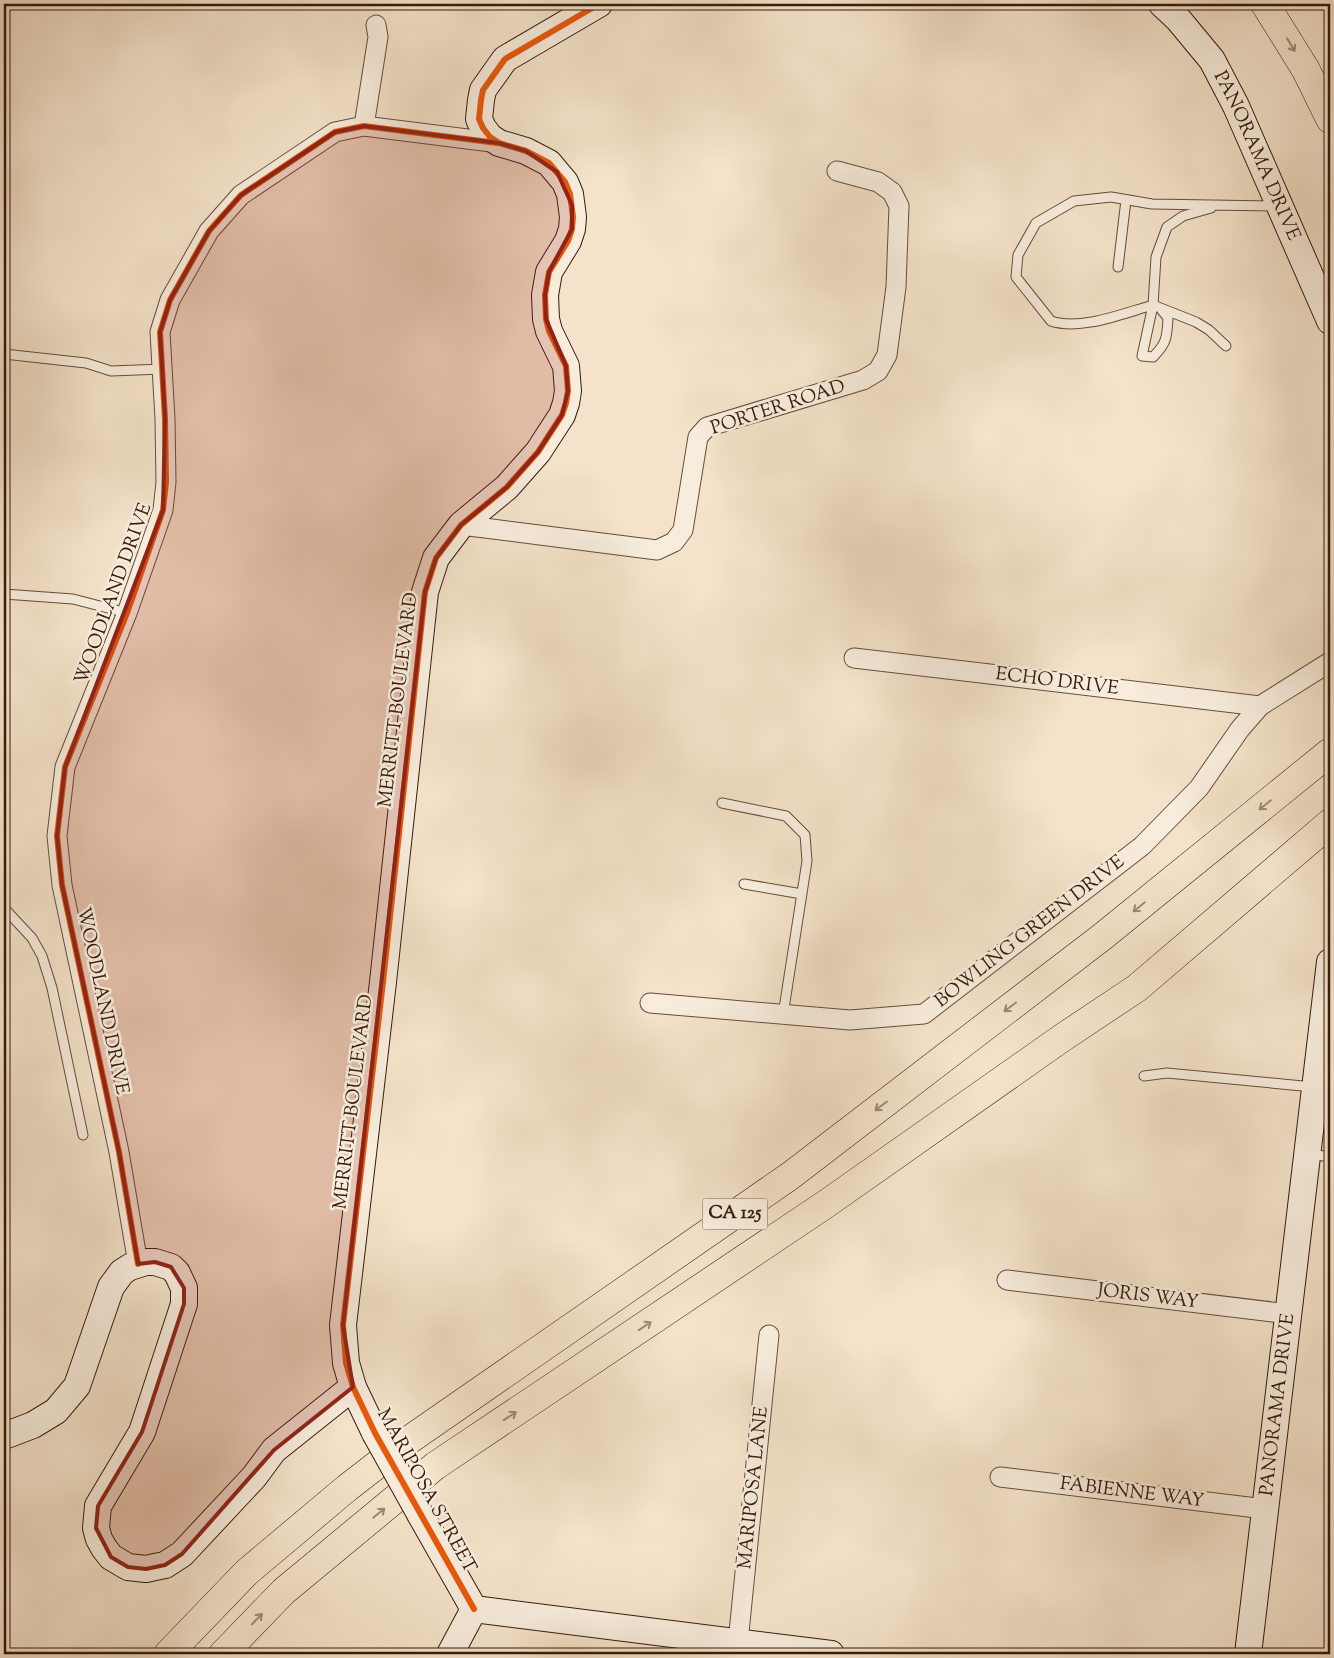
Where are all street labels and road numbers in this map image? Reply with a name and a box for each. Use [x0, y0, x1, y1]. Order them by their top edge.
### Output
street label: PANORAMA DRIVE [1206, 66, 1307, 245]
street label: PORTER ROAD [707, 373, 849, 443]
street label: WOODLAND DRIVE [69, 499, 160, 688]
street label: MERRITT BOULEVARD [372, 591, 426, 809]
street label: ECHO DRIVE [994, 661, 1121, 703]
street label: BOWLING GREEN DRIVE [929, 849, 1131, 1015]
street label: WOODLAND DRIVE [69, 905, 135, 1098]
street label: MERRITT BOULEVARD [327, 993, 381, 1211]
road number: CA 125 [702, 1198, 768, 1230]
street label: JORIS WAY [1095, 1277, 1201, 1317]
street label: PANORAMA DRIVE [1253, 1311, 1302, 1498]
street label: MARIPOSA STREET [369, 1404, 483, 1578]
street label: MARIPOSA LANE [732, 1405, 776, 1571]
street label: FABIENNE WAY [1058, 1471, 1206, 1515]

